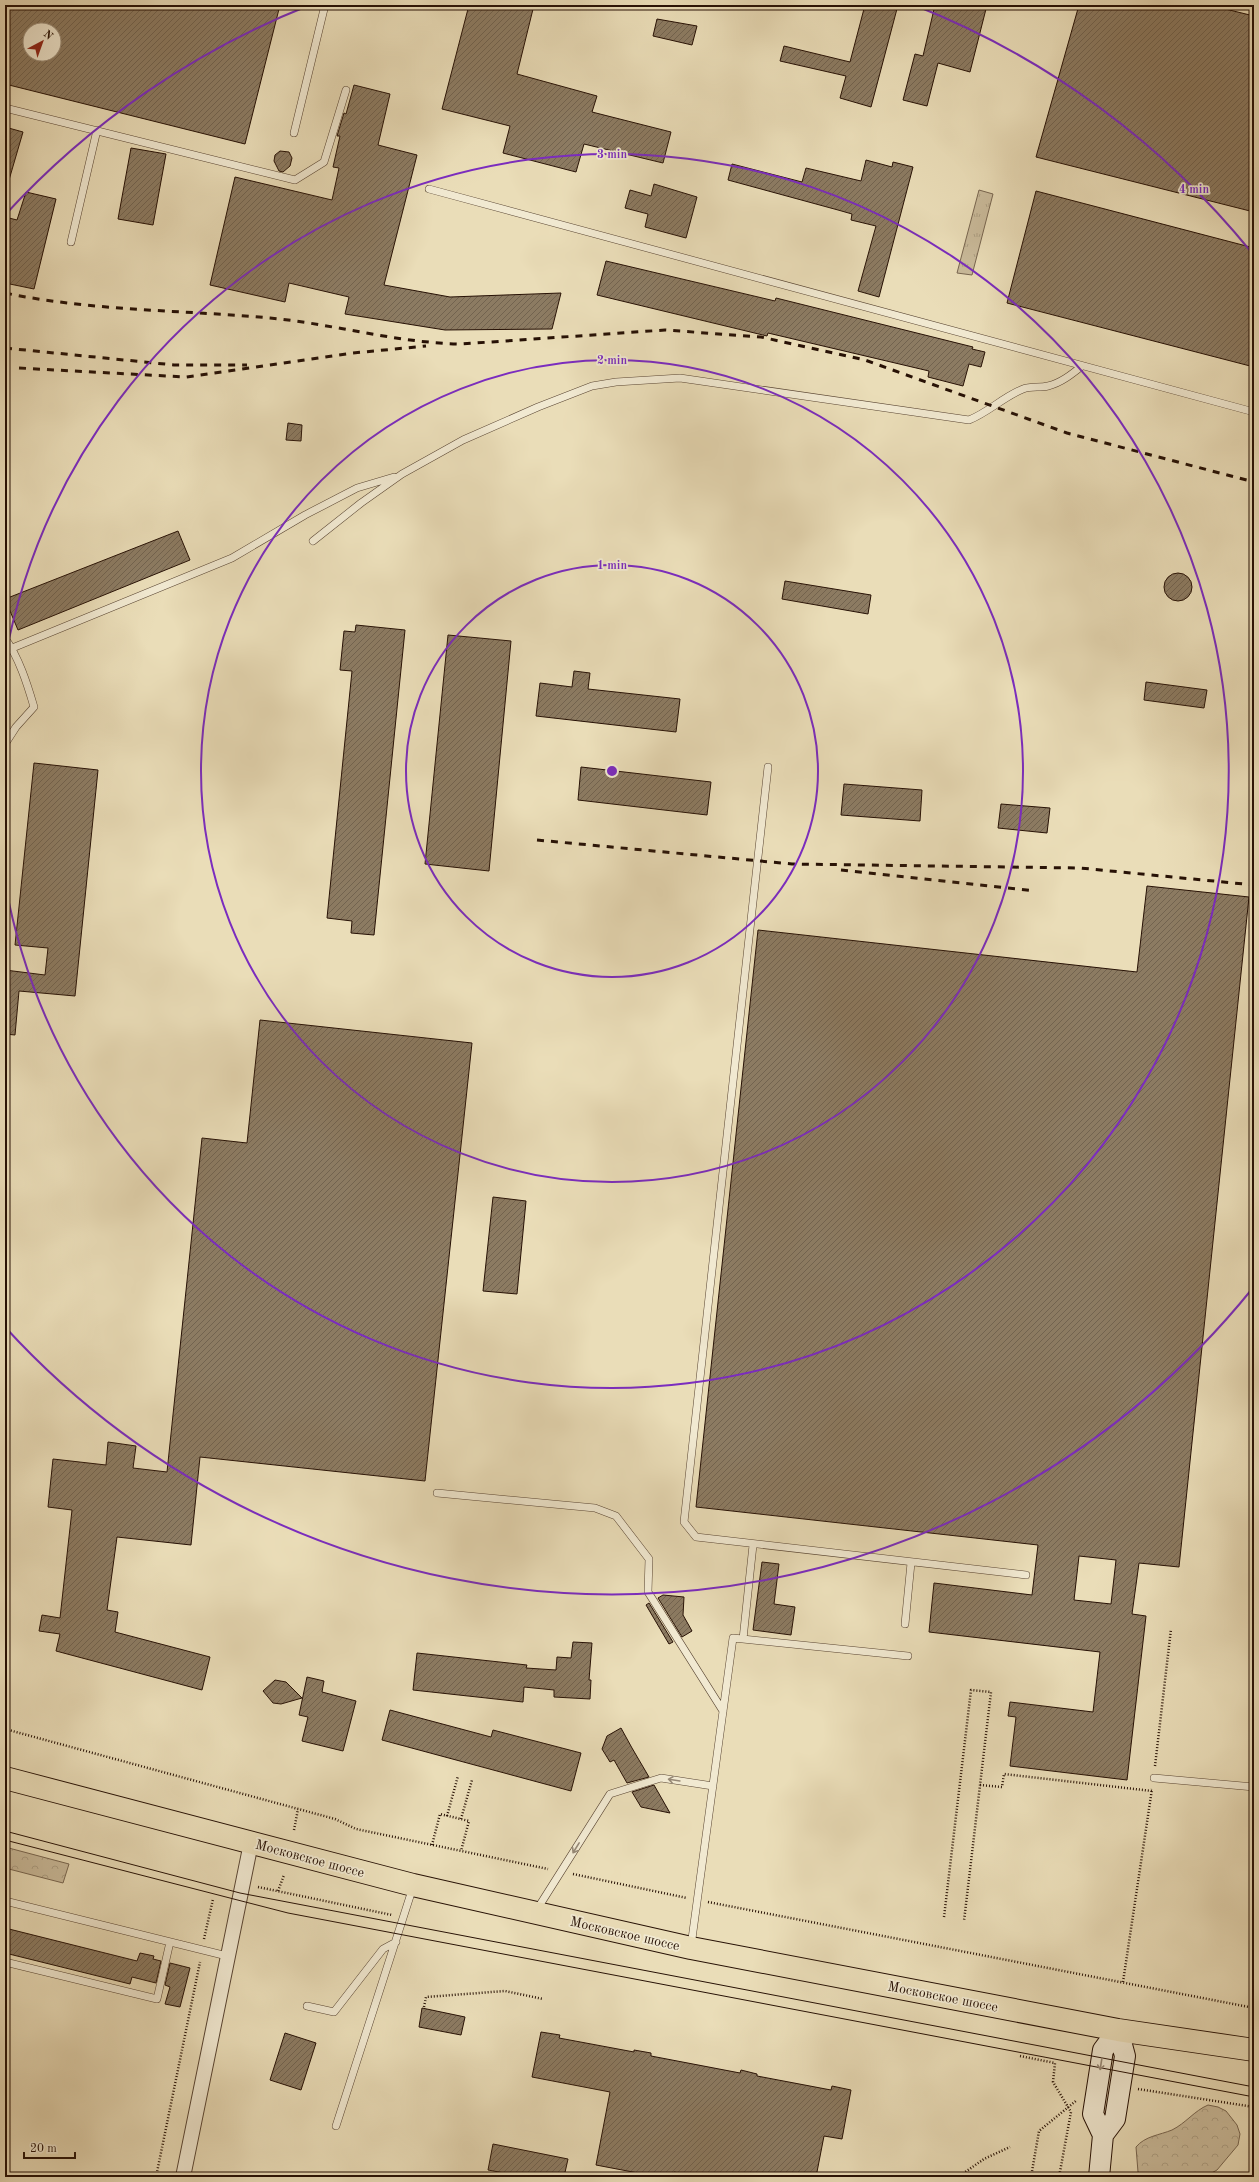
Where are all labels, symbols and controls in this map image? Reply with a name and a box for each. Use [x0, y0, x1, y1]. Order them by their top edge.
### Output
north arrow [22, 22, 62, 62]
text: N [41, 29, 55, 43]
text: 3 min [597, 149, 627, 161]
text: 4 min [1179, 184, 1209, 196]
text: 2 min [597, 355, 627, 367]
text: 1 min [597, 560, 627, 572]
centre of rings [605, 764, 619, 778]
one-way arrow [668, 1776, 681, 1784]
street label: Московское шоссе [254, 1838, 366, 1880]
one-way arrow [572, 1842, 580, 1853]
street label: Московское шоссе [569, 1915, 681, 1953]
street label: Московское шоссе [886, 1979, 999, 2015]
one-way arrow [1097, 2057, 1105, 2070]
scale bar [24, 2134, 75, 2160]
text: 20 m [30, 2143, 57, 2155]

